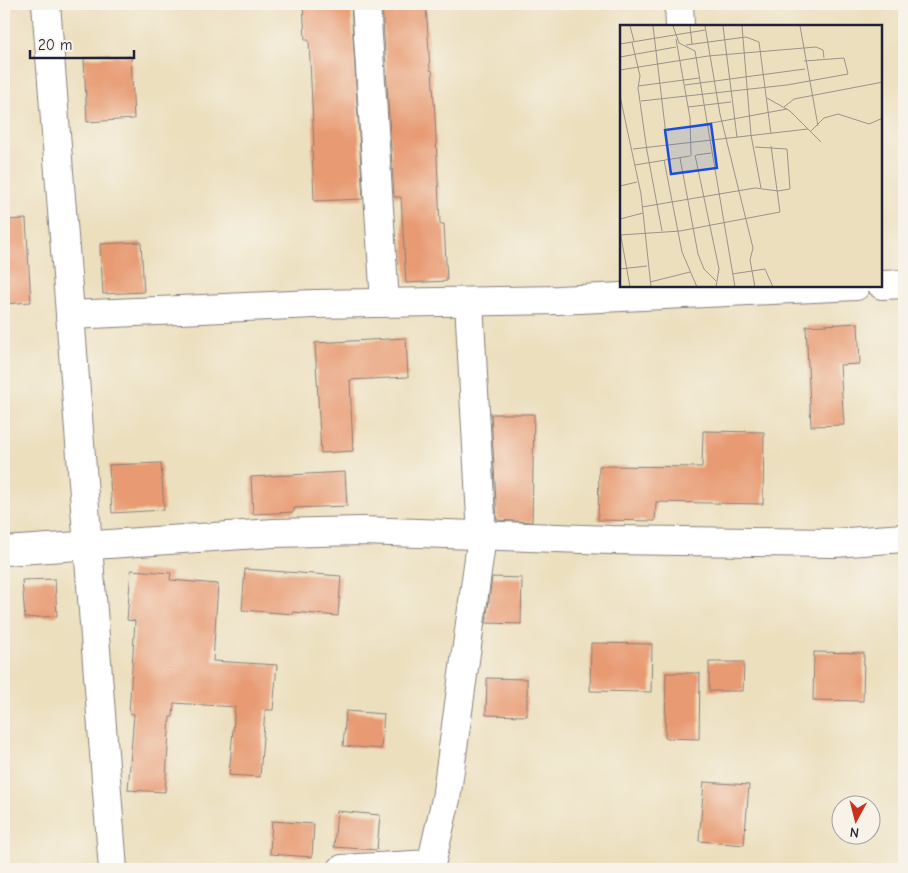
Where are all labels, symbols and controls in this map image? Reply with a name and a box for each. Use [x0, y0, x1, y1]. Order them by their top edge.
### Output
inset map [620, 25, 883, 288]
scale bar [30, 28, 134, 60]
text: 20 m [38, 36, 72, 54]
north arrow [830, 796, 880, 846]
text: N [849, 823, 860, 841]

